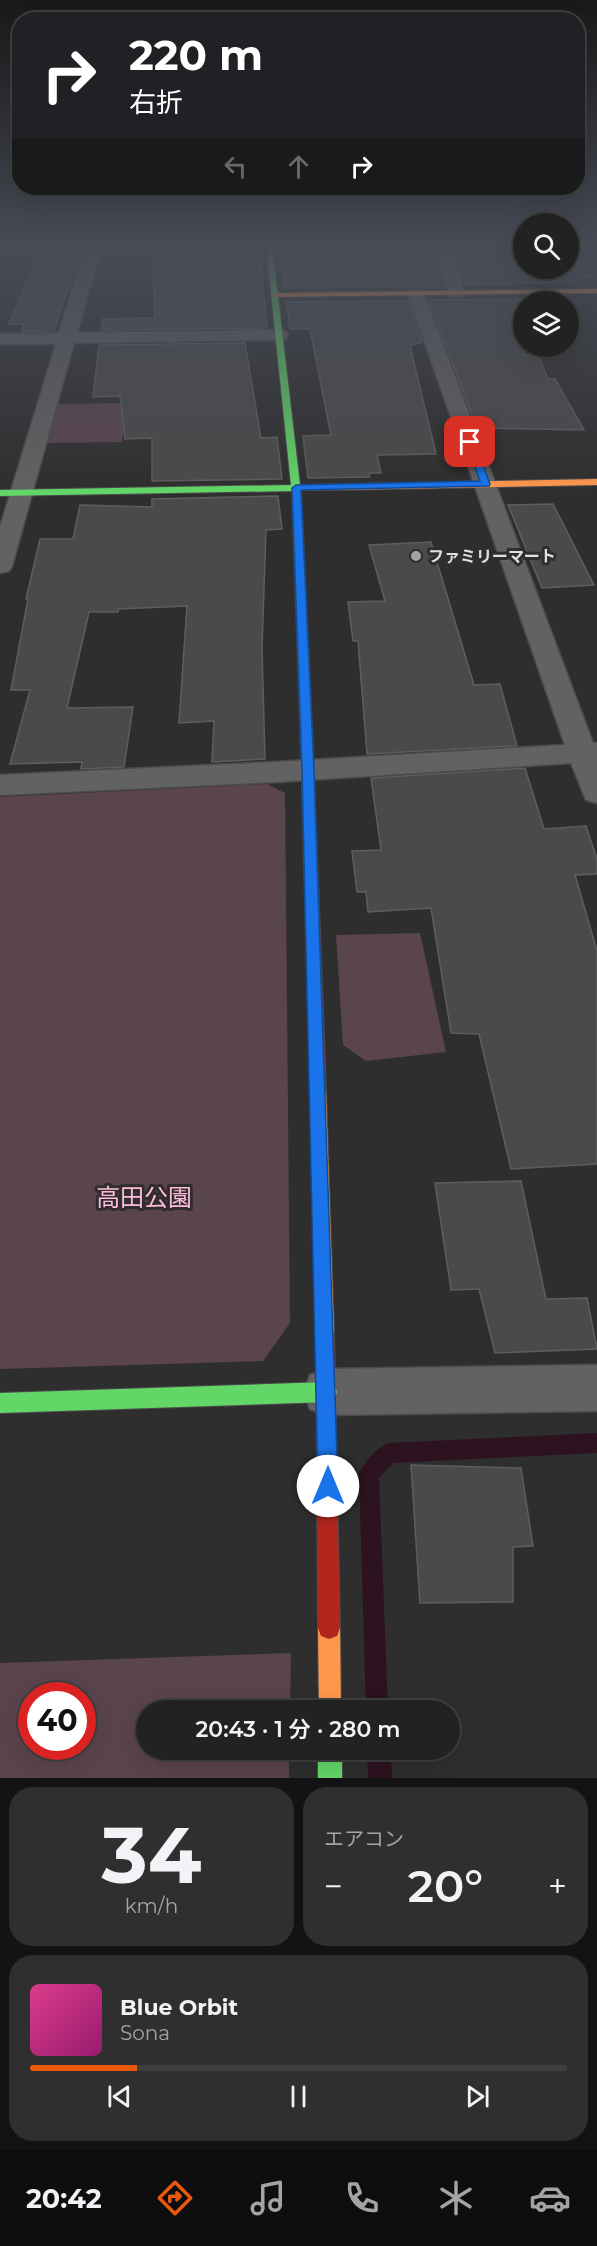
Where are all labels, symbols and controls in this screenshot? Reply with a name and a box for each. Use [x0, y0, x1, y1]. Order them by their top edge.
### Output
text: 220 m [129, 29, 263, 81]
icon: right [30, 36, 108, 114]
text: 右折 [129, 86, 183, 119]
icon: left [219, 150, 252, 183]
icon: ahead [282, 150, 315, 183]
icon: right [345, 150, 378, 183]
map controls [513, 213, 579, 357]
button: search [513, 213, 579, 279]
button: layers [513, 291, 579, 357]
pin [444, 416, 495, 467]
icon: arrive [453, 425, 486, 458]
place label: ファミリーマート [428, 547, 556, 566]
marker: ファミリーマート [409, 549, 423, 563]
park label: 高田公園 [96, 1183, 192, 1212]
position arrow [296, 1454, 360, 1518]
speed limit sign: 40 [18, 1682, 96, 1760]
text: 20:43 · 1 分 · 280 m [196, 1716, 400, 1743]
text: 34 [102, 1807, 201, 1903]
text: エアコン [324, 1827, 404, 1851]
text: 20° [408, 1858, 483, 1913]
text: − [324, 1866, 343, 1906]
text: + [548, 1866, 567, 1906]
text: km/h [125, 1894, 178, 1918]
text: Blue Orbit [120, 1994, 238, 2021]
text: Sona [120, 2021, 170, 2045]
icon: previous [103, 2080, 136, 2113]
icon: pause [282, 2080, 315, 2113]
icon: next [461, 2080, 494, 2113]
icon: directions [154, 2177, 196, 2219]
icon: music [247, 2177, 289, 2219]
icon: phone [341, 2177, 383, 2219]
icon: climate [435, 2177, 477, 2219]
icon: car [529, 2177, 571, 2219]
text: 20:42 [26, 2182, 102, 2215]

